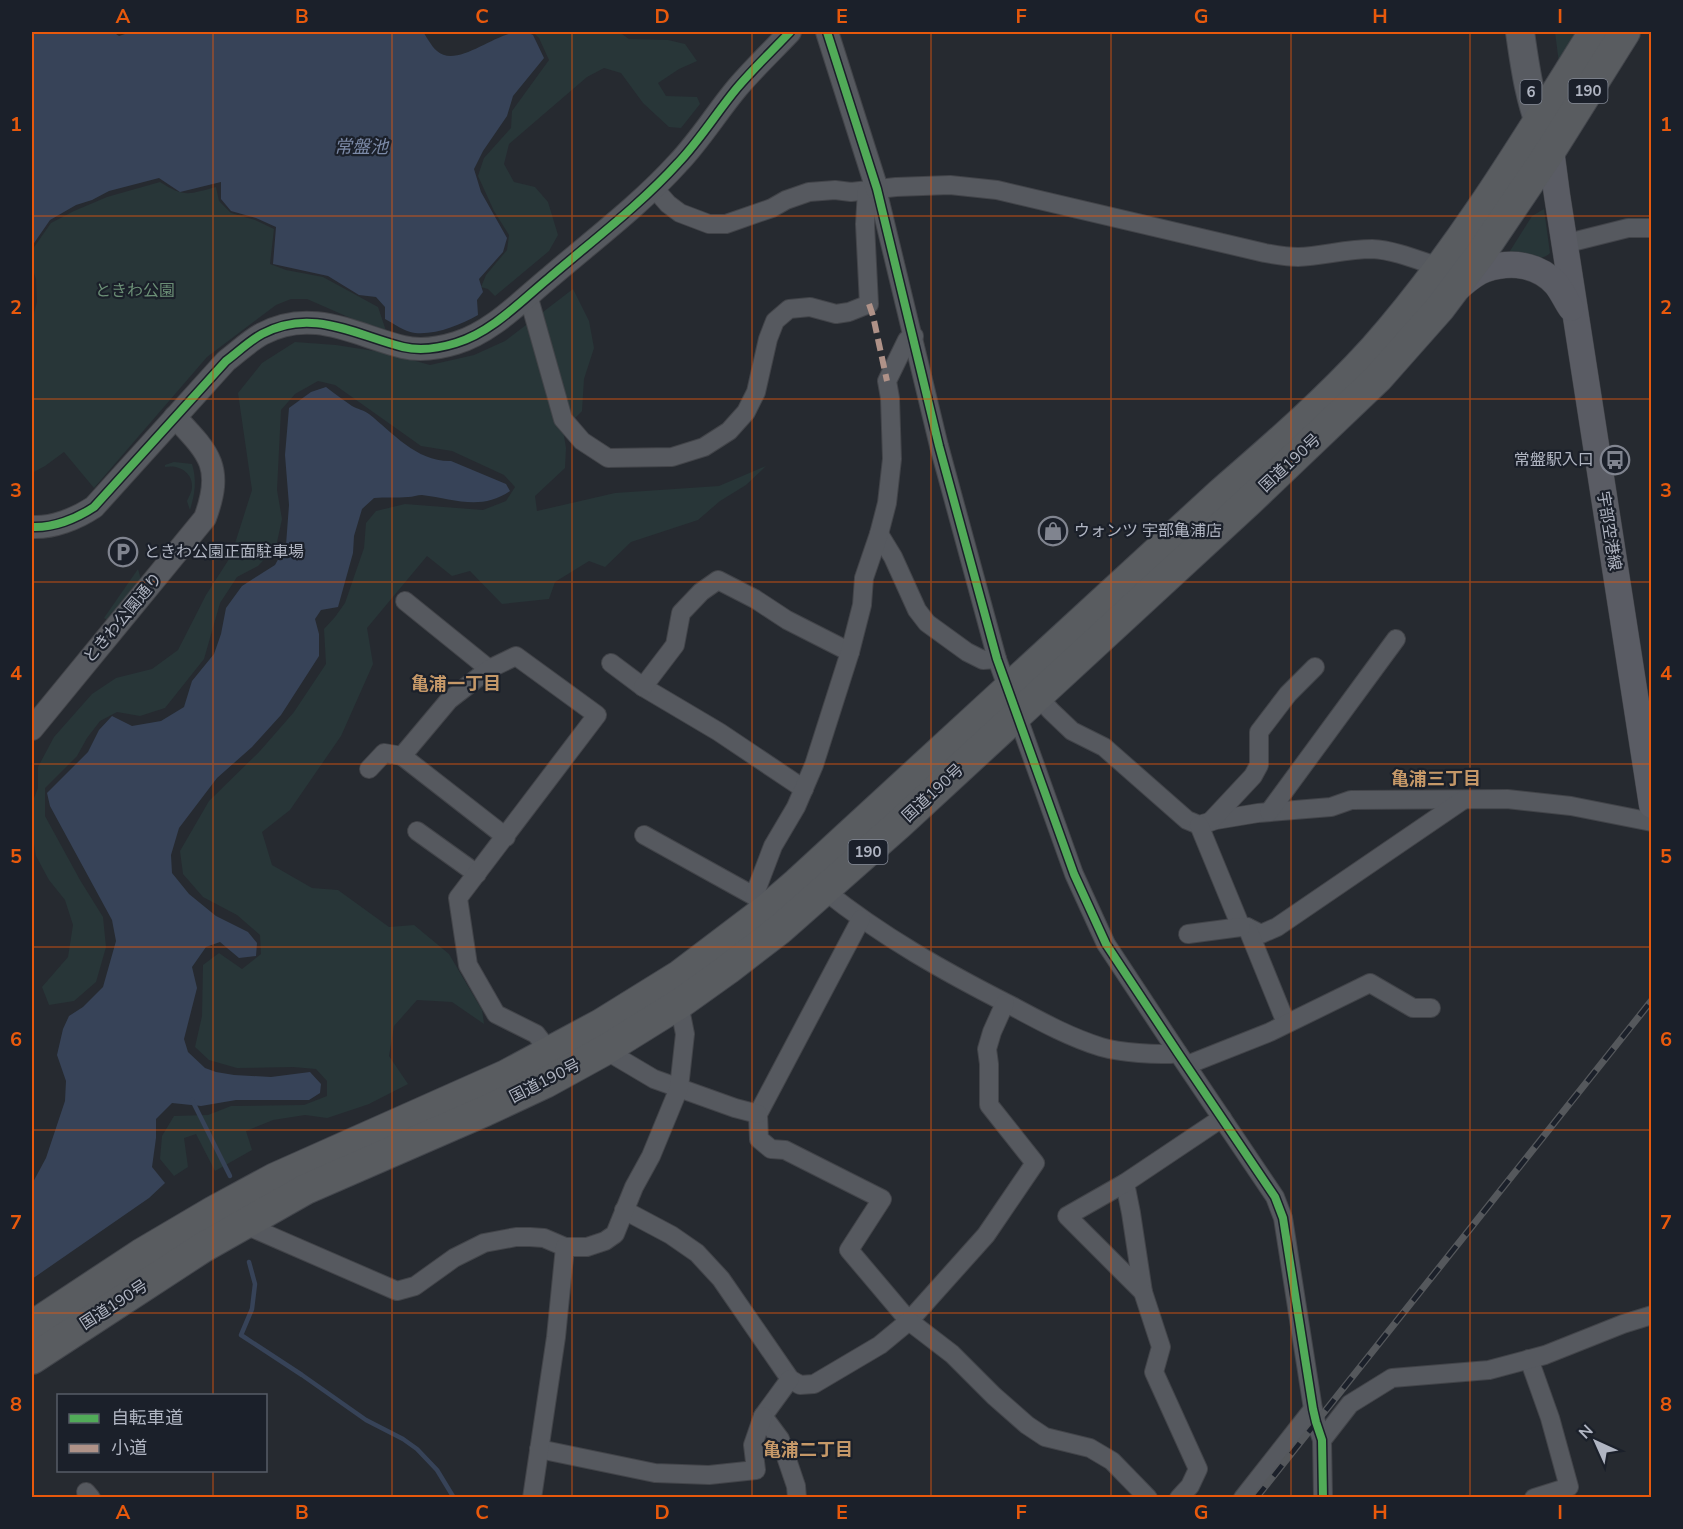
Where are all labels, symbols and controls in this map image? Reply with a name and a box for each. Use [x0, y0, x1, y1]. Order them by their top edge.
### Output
text: A [116, 3, 131, 30]
text: B [295, 3, 309, 30]
text: C [475, 3, 489, 30]
text: D [654, 3, 670, 30]
text: E [836, 3, 848, 30]
text: F [1015, 3, 1027, 30]
text: G [1194, 3, 1208, 30]
text: H [1372, 3, 1388, 30]
text: I [1557, 3, 1563, 30]
road number: 190 [1568, 79, 1608, 103]
road number: 6 [1520, 80, 1541, 104]
text: 1 [10, 111, 22, 138]
text: 1 [1660, 111, 1672, 138]
water label: 常盤池 [334, 135, 390, 159]
park label: ときわ公園 [95, 280, 175, 302]
text: 2 [10, 294, 22, 321]
text: 2 [1660, 294, 1672, 321]
street label: 国道190号 [1254, 429, 1326, 497]
bus stop icon: 常盤駅入口 [1599, 444, 1631, 476]
place label: 常盤駅入口 [1514, 449, 1594, 471]
text: 3 [10, 477, 22, 504]
text: 3 [1660, 477, 1672, 504]
street label: 宇部空港線 [1592, 490, 1626, 572]
shop icon: ウォンツ 宇部亀浦店 [1037, 515, 1069, 547]
place label: ウォンツ 宇部亀浦店 [1074, 520, 1222, 542]
parking icon: ときわ公園正面駐車場 [107, 536, 139, 568]
place label: ときわ公園正面駐車場 [144, 541, 304, 563]
street label: ときわ公園通り [79, 568, 167, 668]
text: 4 [10, 660, 22, 687]
text: 4 [1660, 660, 1672, 687]
district label: 亀浦一丁目 [411, 672, 501, 696]
street label: 国道190号 [897, 759, 969, 827]
district label: 亀浦三丁目 [1391, 767, 1481, 791]
road number: 190 [848, 840, 888, 864]
text: 5 [10, 843, 22, 870]
text: 5 [1660, 843, 1672, 870]
text: 6 [10, 1026, 22, 1053]
text: 6 [1660, 1026, 1672, 1053]
street label: 国道190号 [506, 1054, 584, 1108]
text: 7 [10, 1209, 22, 1236]
text: 7 [1660, 1209, 1672, 1236]
street label: 国道190号 [76, 1275, 152, 1335]
text: 8 [10, 1391, 22, 1418]
text: 8 [1660, 1391, 1672, 1418]
legend [57, 1394, 267, 1472]
text: 自転車道 [111, 1406, 183, 1430]
north arrow [1566, 1412, 1626, 1472]
text: N [1574, 1420, 1598, 1444]
text: 小道 [111, 1436, 147, 1460]
district label: 亀浦二丁目 [763, 1438, 853, 1462]
text: A [116, 1499, 131, 1526]
text: B [295, 1499, 309, 1526]
text: C [475, 1499, 489, 1526]
text: D [654, 1499, 670, 1526]
text: E [836, 1499, 848, 1526]
text: F [1015, 1499, 1027, 1526]
text: G [1194, 1499, 1208, 1526]
text: H [1372, 1499, 1388, 1526]
text: I [1557, 1499, 1563, 1526]

